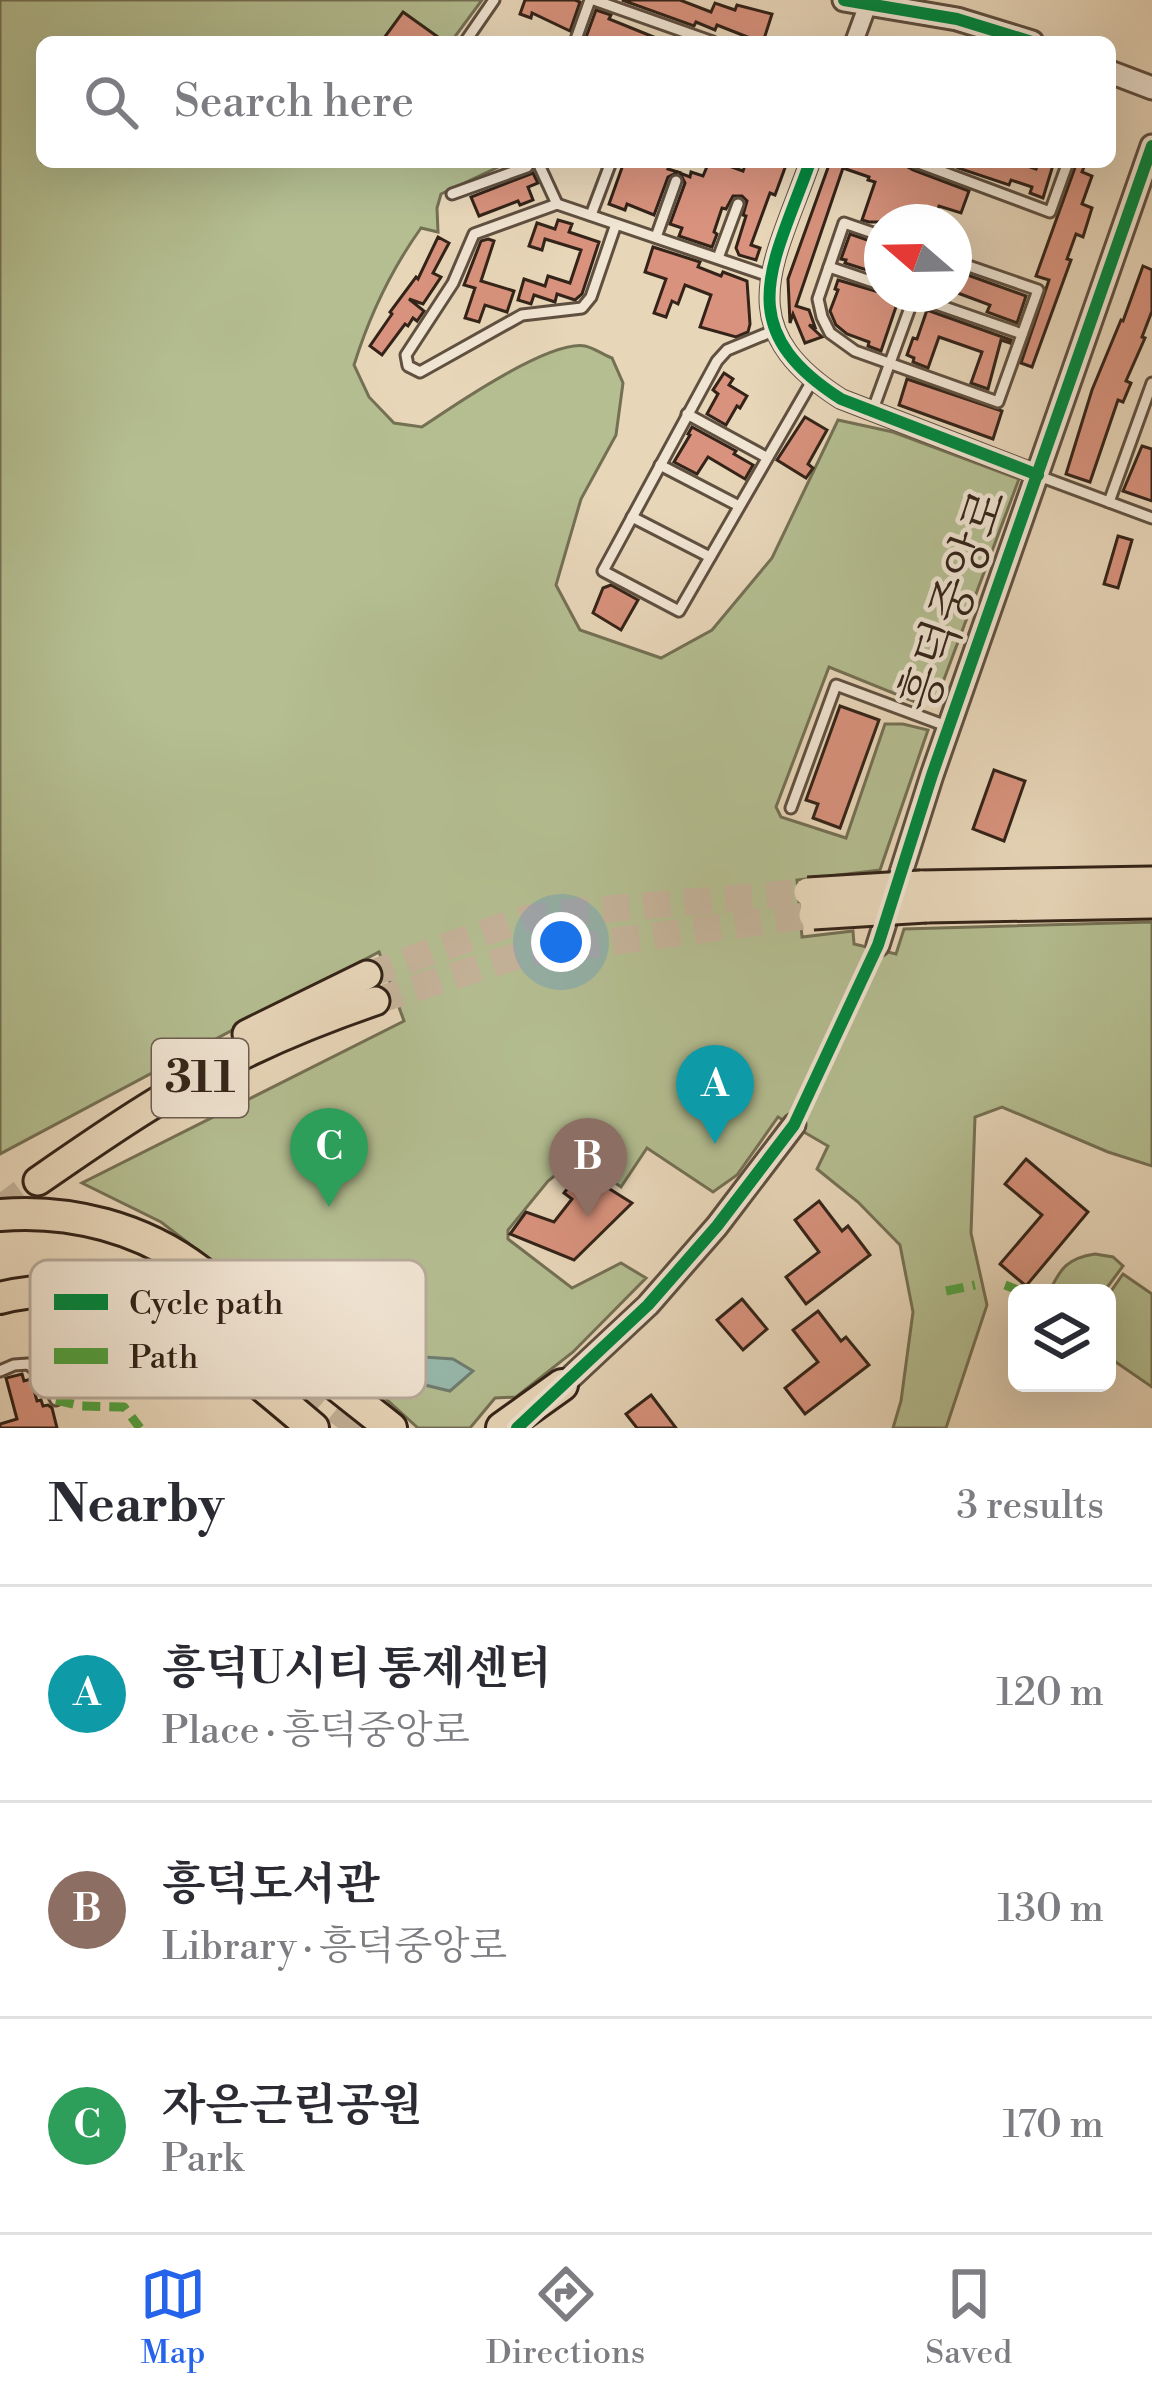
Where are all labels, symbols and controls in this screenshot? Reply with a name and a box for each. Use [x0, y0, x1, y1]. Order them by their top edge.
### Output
search box [36, 36, 1116, 168]
icon: search [78, 69, 144, 135]
text: Search here [174, 74, 414, 131]
north arrow [864, 204, 972, 312]
street label: 흥덕중앙로 [889, 482, 1021, 720]
your location [531, 912, 591, 972]
road number: 311 [152, 1039, 248, 1117]
pin: A [676, 1045, 754, 1144]
pin: C [290, 1108, 368, 1207]
pin: B [549, 1118, 627, 1217]
legend [30, 1260, 426, 1398]
text: Cycle path [129, 1284, 283, 1325]
map controls [1008, 1284, 1116, 1392]
button: layers [1008, 1284, 1116, 1392]
text: Path [129, 1338, 198, 1379]
text: Nearby [48, 1474, 224, 1538]
text: 3 results [956, 1482, 1104, 1531]
text: 흥덕U시티 통제센터 [162, 1641, 552, 1698]
text: A [73, 1669, 101, 1718]
text: 120 m [996, 1669, 1104, 1718]
text: Place · 흥덕중앙로 [162, 1707, 470, 1756]
text: 흥덕도서관 [162, 1857, 379, 1914]
text: B [72, 1885, 102, 1934]
text: 130 m [998, 1885, 1104, 1934]
text: Library · 흥덕중앙로 [162, 1923, 507, 1972]
text: 자은근린공원 [162, 2078, 423, 2135]
text: C [73, 2101, 101, 2150]
text: 170 m [1002, 2101, 1104, 2150]
text: Park [162, 2135, 243, 2184]
tab: Map [140, 2261, 206, 2374]
tab: Directions [486, 2261, 645, 2374]
tab: Saved [925, 2261, 1012, 2374]

